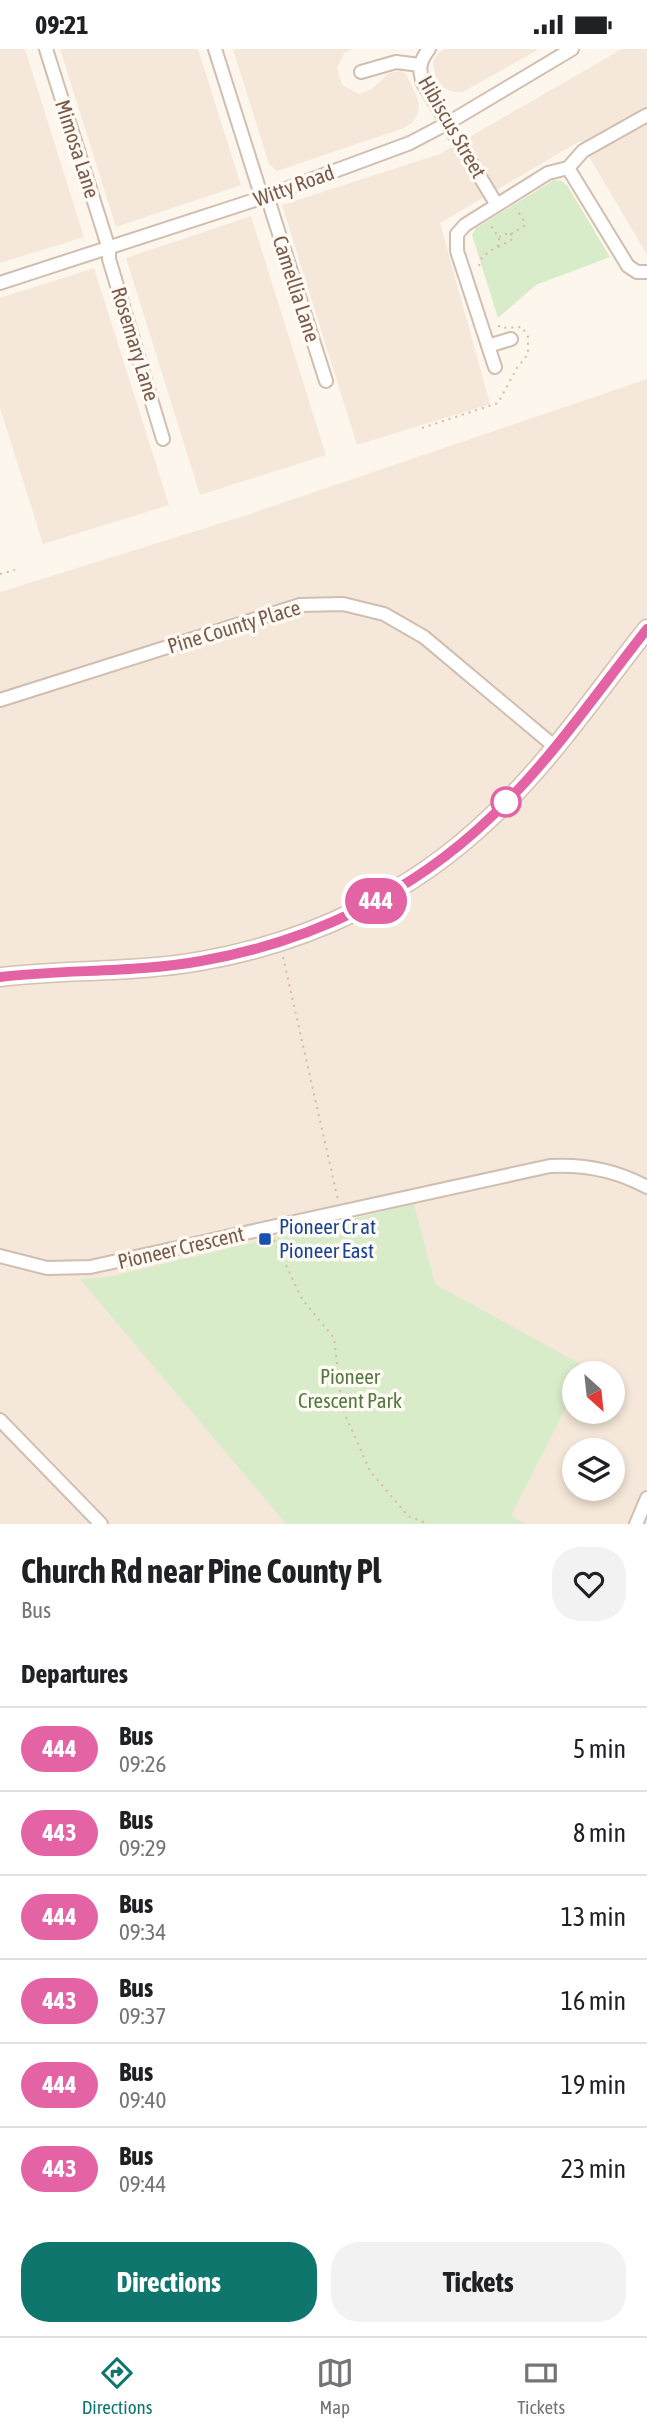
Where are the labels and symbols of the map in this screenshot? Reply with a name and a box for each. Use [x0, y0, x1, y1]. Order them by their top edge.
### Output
street label: Hibiscus Street [414, 71, 492, 182]
street label: Mimosa Lane [51, 97, 105, 201]
street label: Witty Road [250, 159, 337, 211]
street label: Camellia Lane [269, 233, 325, 345]
street label: Rosemary Lane [107, 284, 165, 403]
street label: Pine County Place [164, 594, 303, 658]
unlabelled marker [491, 787, 521, 817]
line badge: 444 [336, 878, 416, 924]
place label: Pioneer Cr at Pioneer East [279, 1214, 376, 1262]
street label: Pioneer Crescent [115, 1221, 246, 1273]
marker: Pioneer Cr at Pioneer East [257, 1231, 273, 1247]
north arrow [562, 1361, 625, 1425]
park label: Pioneer Crescent Park [298, 1364, 402, 1412]

